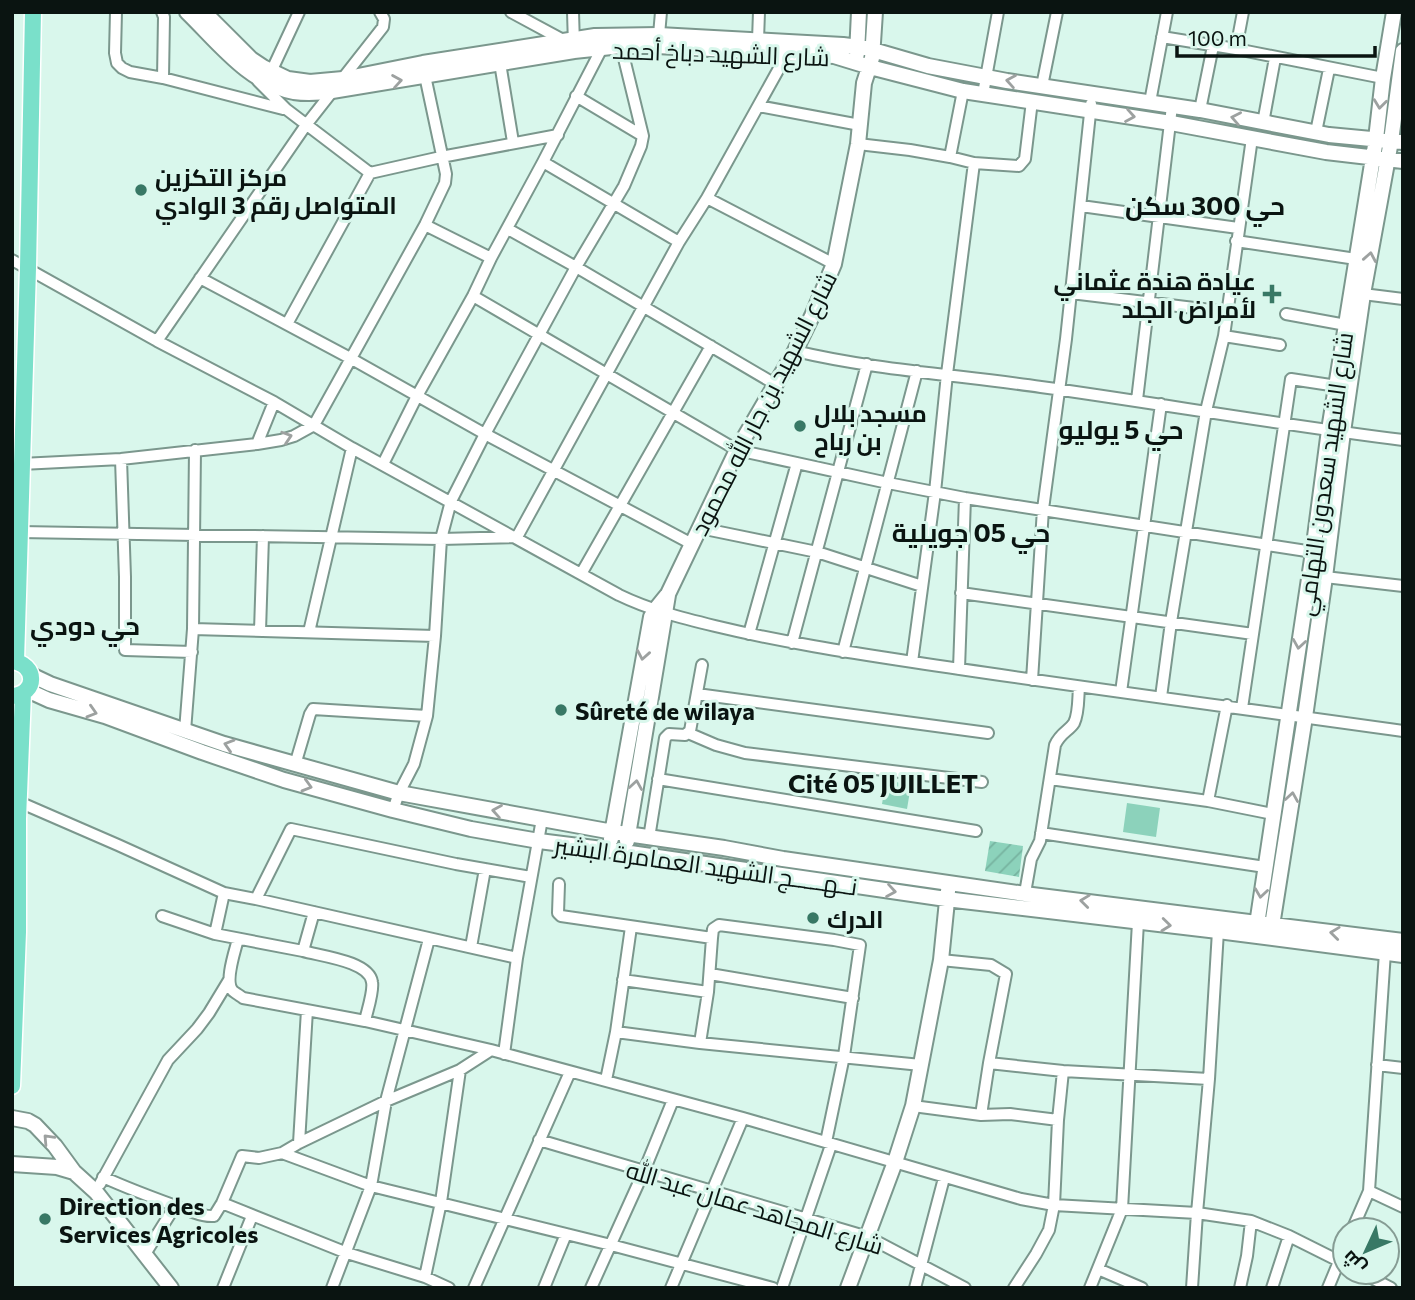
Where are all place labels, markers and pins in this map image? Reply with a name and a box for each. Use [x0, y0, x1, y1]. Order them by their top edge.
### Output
place label: مركز التكزين المتواصل رقم 3 الوادي [155, 162, 397, 225]
marker: مركز التكزين المتواصل رقم 3 الوادي [133, 182, 149, 198]
place label: عيادة هندة عثماني لأمراض الجلد [1053, 266, 1256, 324]
marker: عيادة هندة عثماني لأمراض الجلد [1262, 284, 1282, 304]
place label: مسجد بلال بن رباح [814, 398, 927, 458]
marker: مسجد بلال بن رباح [792, 418, 808, 434]
place label: Sûreté de wilaya [575, 696, 755, 725]
marker: Sûreté de wilaya [553, 702, 569, 718]
place label: الدرك [827, 904, 883, 934]
marker: الدرك [805, 910, 821, 926]
place label: Direction des Services Agricoles [59, 1191, 258, 1248]
marker: Direction des Services Agricoles [37, 1211, 53, 1227]

